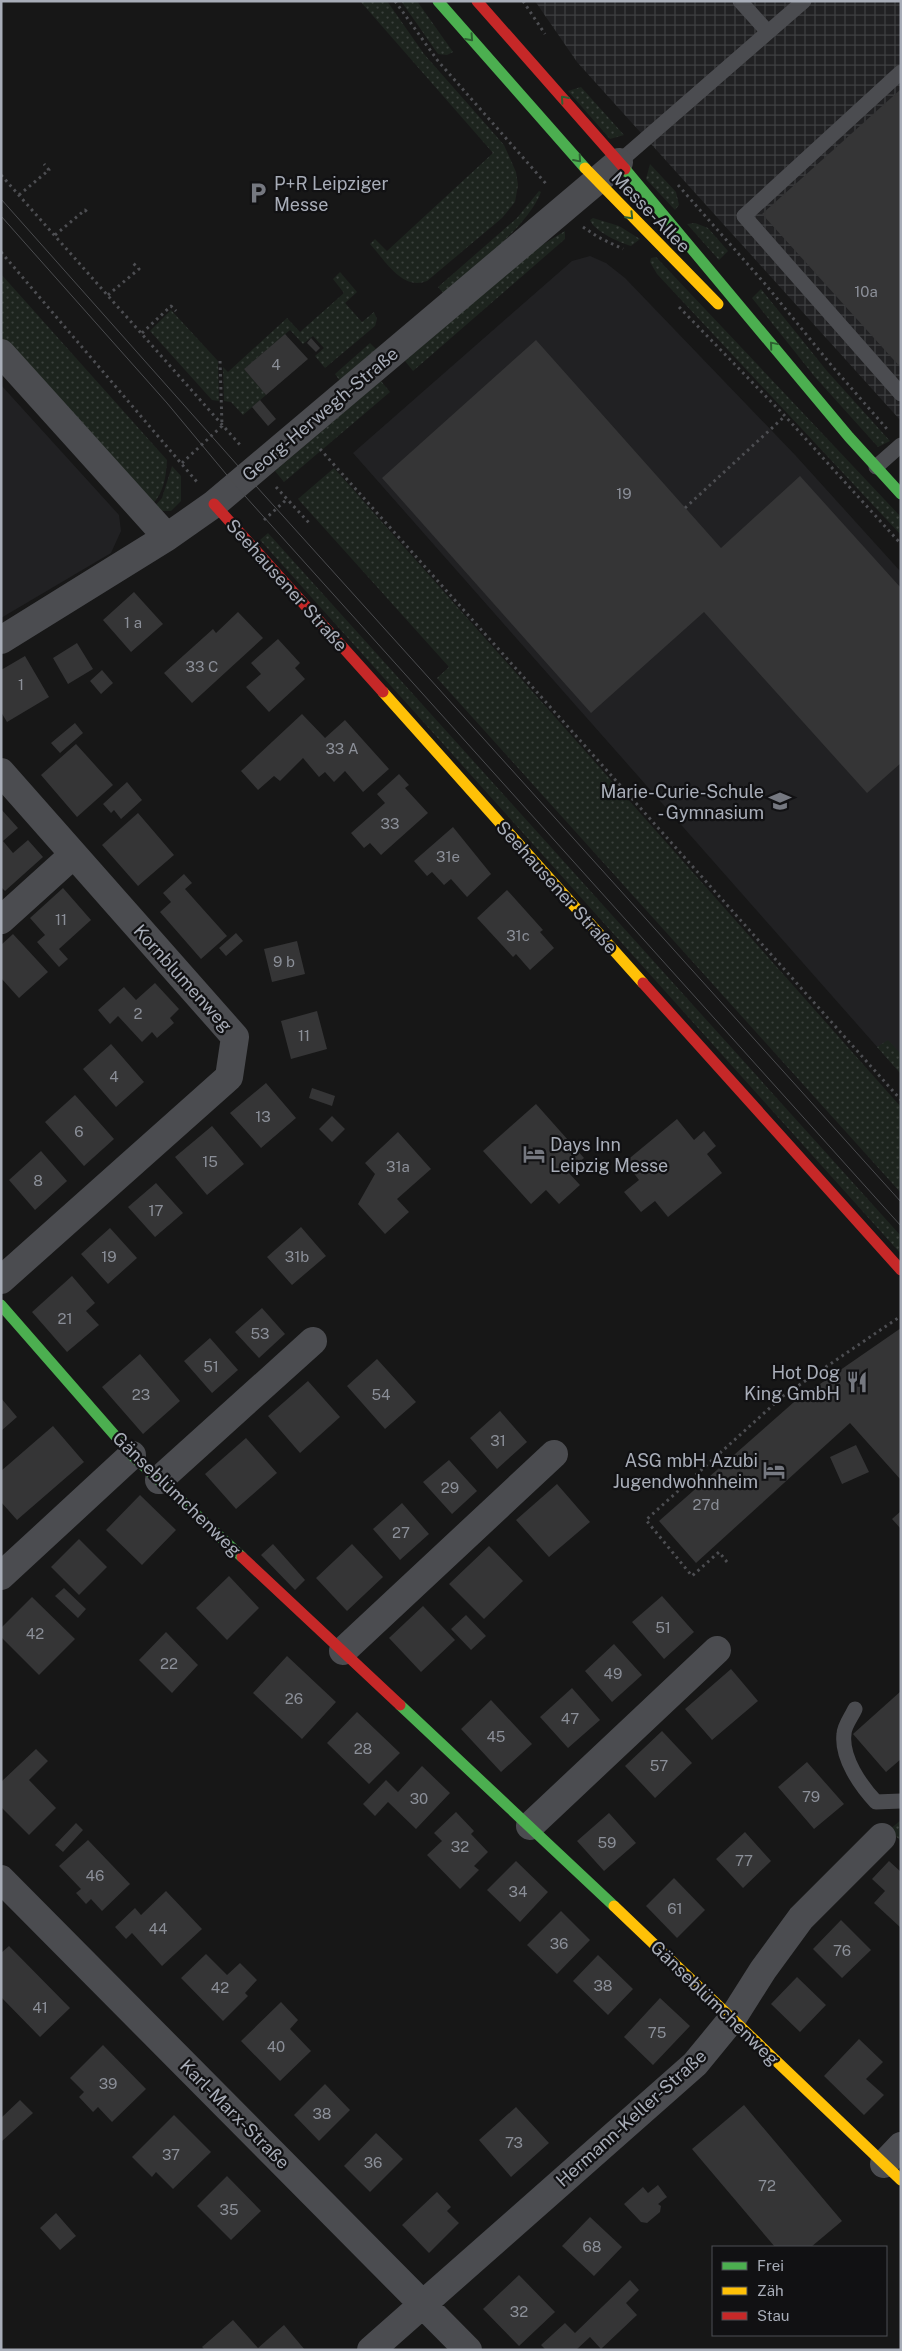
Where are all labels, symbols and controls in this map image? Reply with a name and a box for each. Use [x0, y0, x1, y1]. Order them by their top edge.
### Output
one-way arrow [464, 32, 473, 41]
one-way arrow [560, 95, 569, 104]
one-way arrow [572, 154, 581, 163]
street label: Messe-Allee [607, 167, 695, 257]
place label: P+R Leipziger Messe [274, 173, 389, 215]
parking icon: P+R Leipziger Messe [245, 180, 271, 206]
one-way arrow [624, 210, 633, 219]
house number: 10a [854, 283, 878, 300]
one-way arrow [770, 342, 779, 351]
street label: Georg-Herwegh-Straße [238, 343, 402, 485]
house number: 4 [271, 356, 281, 373]
house number: 19 [616, 485, 632, 502]
street label: Seehausener Straße [222, 515, 352, 655]
house number: 1 a [124, 614, 142, 631]
house number: 33 C [186, 658, 218, 675]
house number: 1 [18, 676, 24, 693]
house number: 33 A [325, 740, 359, 757]
place label: Marie-Curie-Schule - Gymnasium [600, 781, 764, 823]
school or university icon: Marie-Curie-Schule - Gymnasium [767, 788, 793, 814]
house number: 33 [381, 815, 399, 832]
street label: Seehausener Straße [492, 817, 622, 957]
house number: 31e [436, 848, 460, 865]
house number: 11 [55, 911, 67, 928]
street label: Kornblumenweg [129, 920, 237, 1036]
house number: 31c [506, 927, 530, 944]
house number: 9 b [273, 953, 295, 970]
house number: 2 [134, 1005, 143, 1022]
house number: 11 [298, 1027, 310, 1044]
house number: 4 [109, 1068, 119, 1085]
house number: 13 [255, 1108, 271, 1125]
house number: 6 [74, 1123, 84, 1140]
place label: Days Inn Leipzig Messe [550, 1134, 668, 1176]
hotel icon: Days Inn Leipzig Messe [521, 1141, 547, 1167]
house number: 15 [202, 1153, 218, 1170]
house number: 31a [386, 1158, 410, 1175]
house number: 8 [33, 1172, 43, 1189]
house number: 17 [148, 1202, 164, 1219]
house number: 19 [101, 1248, 117, 1265]
house number: 31b [285, 1248, 309, 1265]
house number: 21 [57, 1310, 73, 1327]
house number: 53 [250, 1325, 270, 1342]
house number: 51 [203, 1358, 219, 1375]
place label: Hot Dog King GmbH [744, 1362, 840, 1404]
restaurant icon: Hot Dog King GmbH [844, 1369, 870, 1395]
house number: 23 [132, 1386, 150, 1403]
house number: 54 [371, 1386, 391, 1403]
street label: Gänseblümchenweg [108, 1427, 246, 1561]
house number: 31 [490, 1432, 506, 1449]
place label: ASG mbH Azubi Jugendwohnheim [613, 1450, 758, 1492]
hotel icon: ASG mbH Azubi Jugendwohnheim [761, 1457, 787, 1483]
house number: 29 [441, 1479, 459, 1496]
house number: 27d [693, 1496, 719, 1513]
house number: 27 [392, 1524, 410, 1541]
house number: 51 [655, 1619, 671, 1636]
house number: 42 [26, 1625, 44, 1642]
house number: 22 [160, 1655, 178, 1672]
house number: 49 [604, 1665, 622, 1682]
house number: 26 [285, 1690, 303, 1707]
house number: 47 [561, 1710, 579, 1727]
house number: 45 [487, 1728, 505, 1745]
house number: 28 [354, 1740, 372, 1757]
house number: 57 [650, 1757, 668, 1774]
house number: 79 [802, 1788, 820, 1805]
house number: 30 [410, 1790, 428, 1807]
house number: 59 [598, 1834, 616, 1851]
house number: 32 [451, 1838, 469, 1855]
house number: 77 [735, 1852, 753, 1869]
house number: 46 [86, 1867, 104, 1884]
house number: 34 [509, 1883, 527, 1900]
house number: 61 [667, 1900, 683, 1917]
house number: 44 [149, 1920, 167, 1937]
house number: 36 [550, 1935, 568, 1952]
street label: Gänseblümchenweg [646, 1936, 784, 2070]
house number: 76 [833, 1942, 851, 1959]
house number: 38 [593, 1977, 613, 1994]
house number: 42 [211, 1979, 229, 1996]
house number: 41 [32, 1999, 48, 2016]
house number: 75 [648, 2024, 666, 2041]
house number: 40 [267, 2038, 285, 2055]
street label: Hermann-Keller-Straße [552, 2045, 710, 2191]
street label: Karl-Marx-Straße [176, 2055, 294, 2173]
house number: 39 [99, 2075, 117, 2092]
house number: 38 [312, 2105, 332, 2122]
house number: 73 [505, 2134, 523, 2151]
house number: 37 [162, 2146, 180, 2163]
house number: 36 [364, 2154, 382, 2171]
house number: 72 [758, 2177, 776, 2194]
house number: 35 [219, 2201, 239, 2218]
house number: 68 [583, 2238, 601, 2255]
legend [712, 2246, 887, 2336]
text: Frei [757, 2257, 784, 2274]
text: Zäh [757, 2282, 784, 2299]
house number: 32 [510, 2303, 528, 2320]
text: Stau [757, 2307, 790, 2324]

